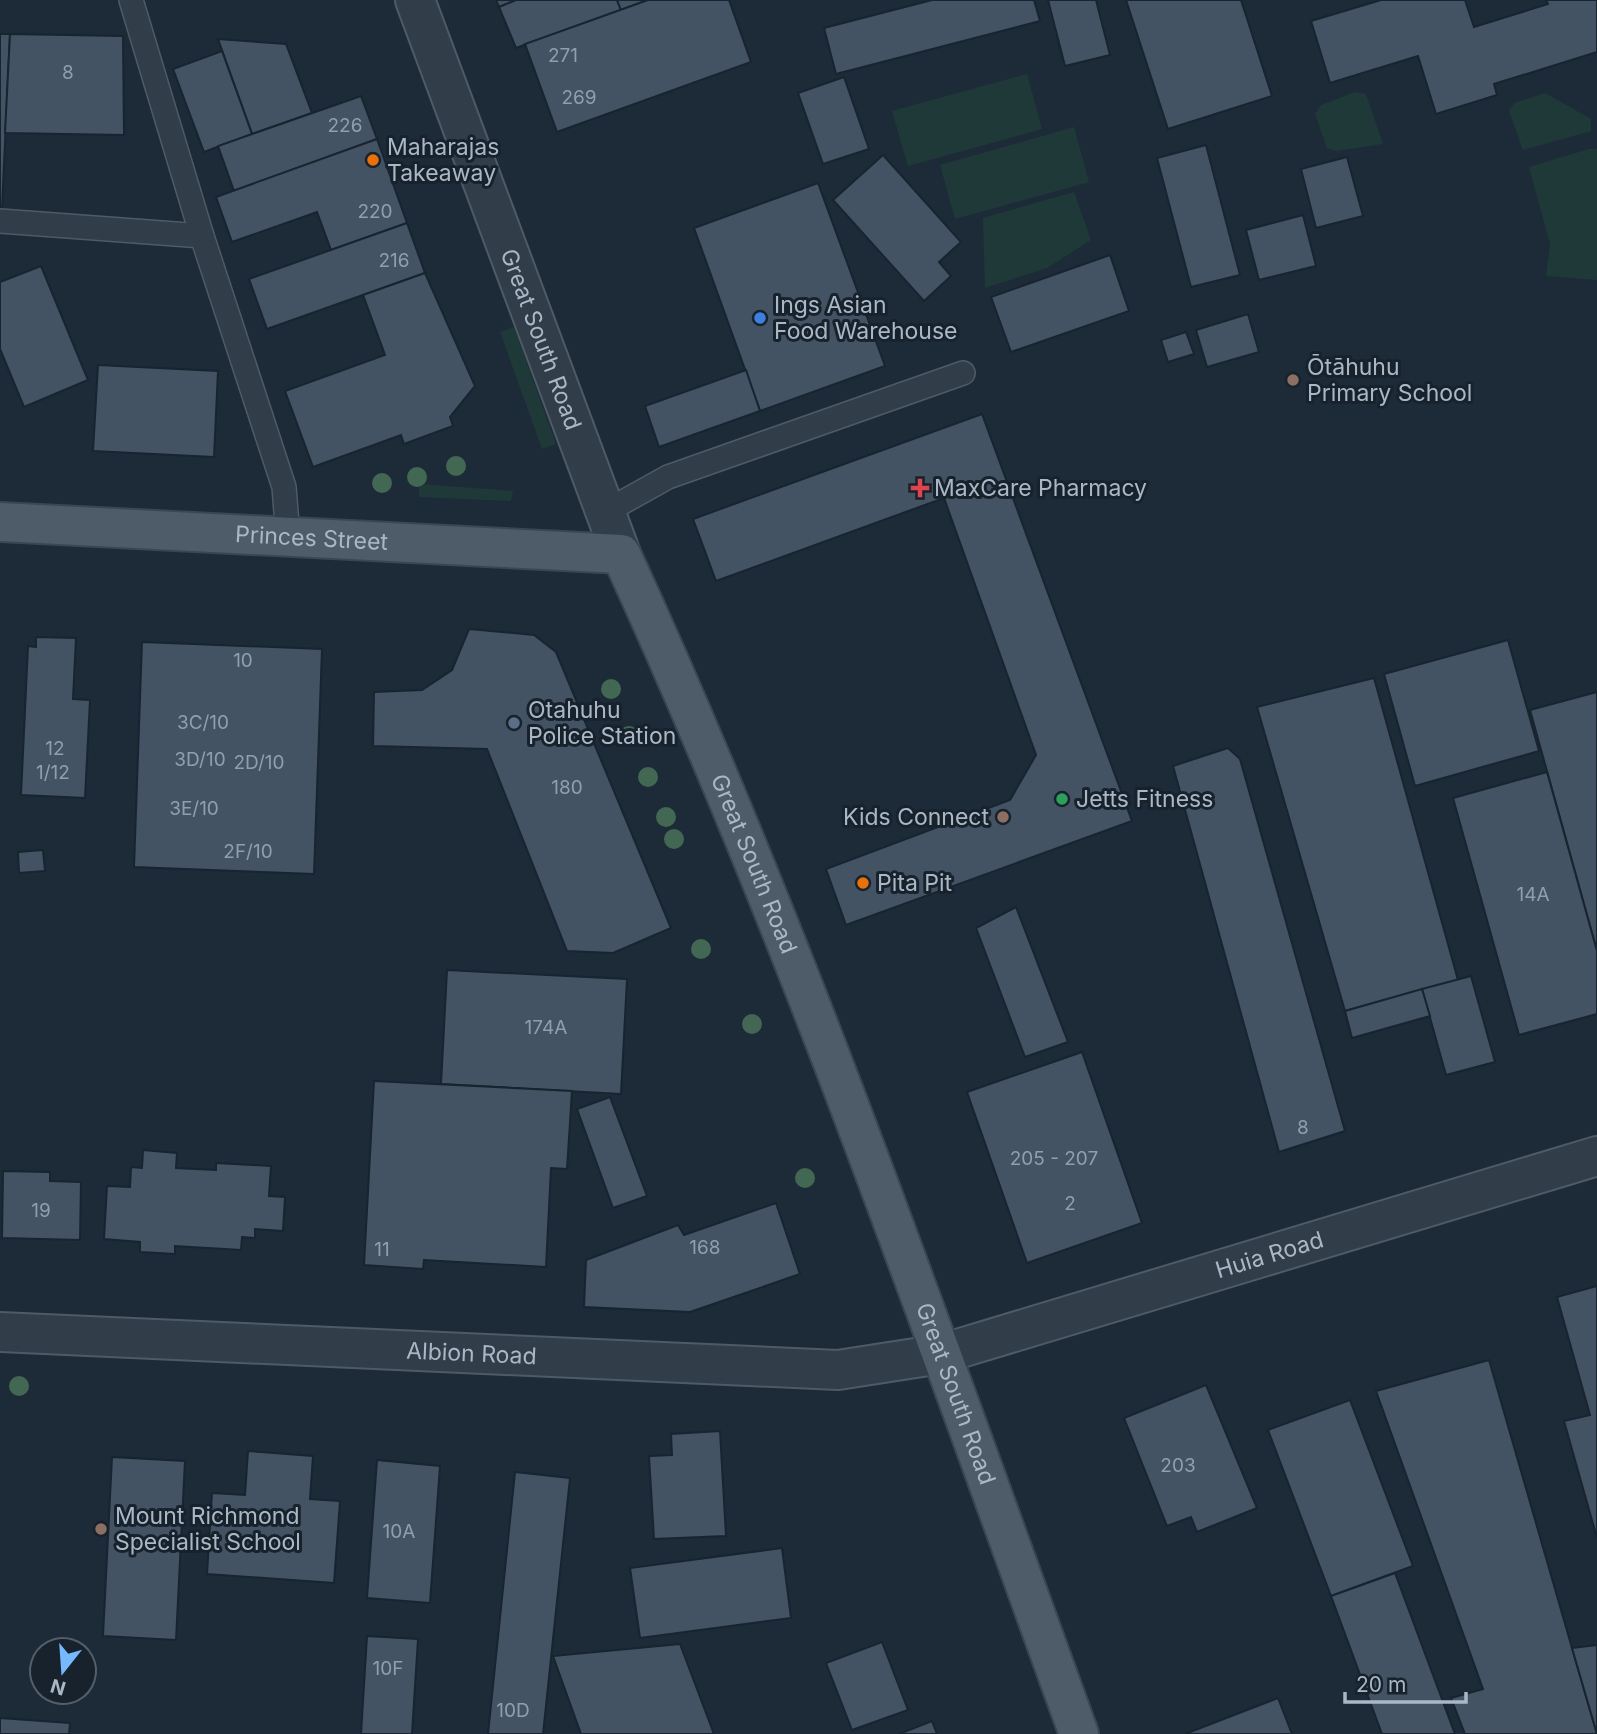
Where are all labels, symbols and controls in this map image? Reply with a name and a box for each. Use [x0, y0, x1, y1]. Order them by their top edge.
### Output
house number: 271 [548, 44, 578, 67]
house number: 8 [62, 61, 74, 84]
house number: 269 [561, 86, 597, 109]
house number: 226 [328, 114, 362, 137]
place label: Maharajas Takeaway [387, 133, 499, 187]
marker: Maharajas Takeaway [365, 152, 381, 168]
house number: 220 [357, 200, 393, 223]
street label: Great South Road [495, 245, 588, 434]
house number: 216 [378, 249, 410, 272]
place label: Ings Asian Food Warehouse [774, 291, 957, 345]
marker: Ings Asian Food Warehouse [752, 310, 768, 326]
place label: Ōtāhuhu Primary School [1307, 353, 1472, 407]
marker: Ōtāhuhu Primary School [1285, 372, 1301, 388]
place label: MaxCare Pharmacy [934, 474, 1147, 502]
marker: MaxCare Pharmacy [912, 480, 928, 496]
street label: Princes Street [234, 520, 389, 556]
house number: 10 [233, 649, 253, 672]
place label: Otahuhu Police Station [528, 696, 676, 750]
house number: 3C/10 [177, 711, 229, 734]
marker: Otahuhu Police Station [506, 715, 522, 731]
house number: 12 [45, 737, 65, 760]
house number: 3D/10 [174, 748, 226, 771]
house number: 2D/10 [233, 751, 285, 774]
house number: 1/12 [36, 761, 70, 784]
street label: Great South Road [705, 770, 803, 958]
house number: 180 [551, 776, 583, 799]
place label: Jetts Fitness [1076, 785, 1213, 813]
marker: Jetts Fitness [1054, 791, 1070, 807]
house number: 3E/10 [169, 797, 219, 820]
place label: Kids Connect [843, 803, 989, 831]
marker: Kids Connect [995, 809, 1011, 825]
house number: 2F/10 [223, 840, 273, 863]
place label: Pita Pit [877, 869, 953, 897]
marker: Pita Pit [855, 875, 871, 891]
house number: 14A [1516, 883, 1550, 906]
house number: 174A [525, 1016, 567, 1039]
house number: 8 [1297, 1116, 1309, 1139]
house number: 205 - 207 [1010, 1147, 1098, 1170]
house number: 2 [1064, 1192, 1076, 1215]
house number: 19 [31, 1199, 51, 1222]
street label: Huia Road [1212, 1225, 1327, 1284]
house number: 168 [689, 1236, 721, 1259]
house number: 11 [374, 1238, 390, 1261]
street label: Great South Road [910, 1299, 1002, 1488]
street label: Albion Road [406, 1336, 537, 1370]
house number: 203 [1160, 1454, 1196, 1477]
place label: Mount Richmond Specialist School [115, 1502, 301, 1556]
house number: 10A [383, 1520, 415, 1543]
marker: Mount Richmond Specialist School [93, 1521, 109, 1537]
north arrow [28, 1636, 98, 1706]
house number: 10F [373, 1657, 403, 1680]
scale bar [1345, 1660, 1466, 1704]
text: 20 m [1356, 1672, 1406, 1697]
text: N [48, 1674, 68, 1700]
house number: 10D [496, 1699, 530, 1722]

